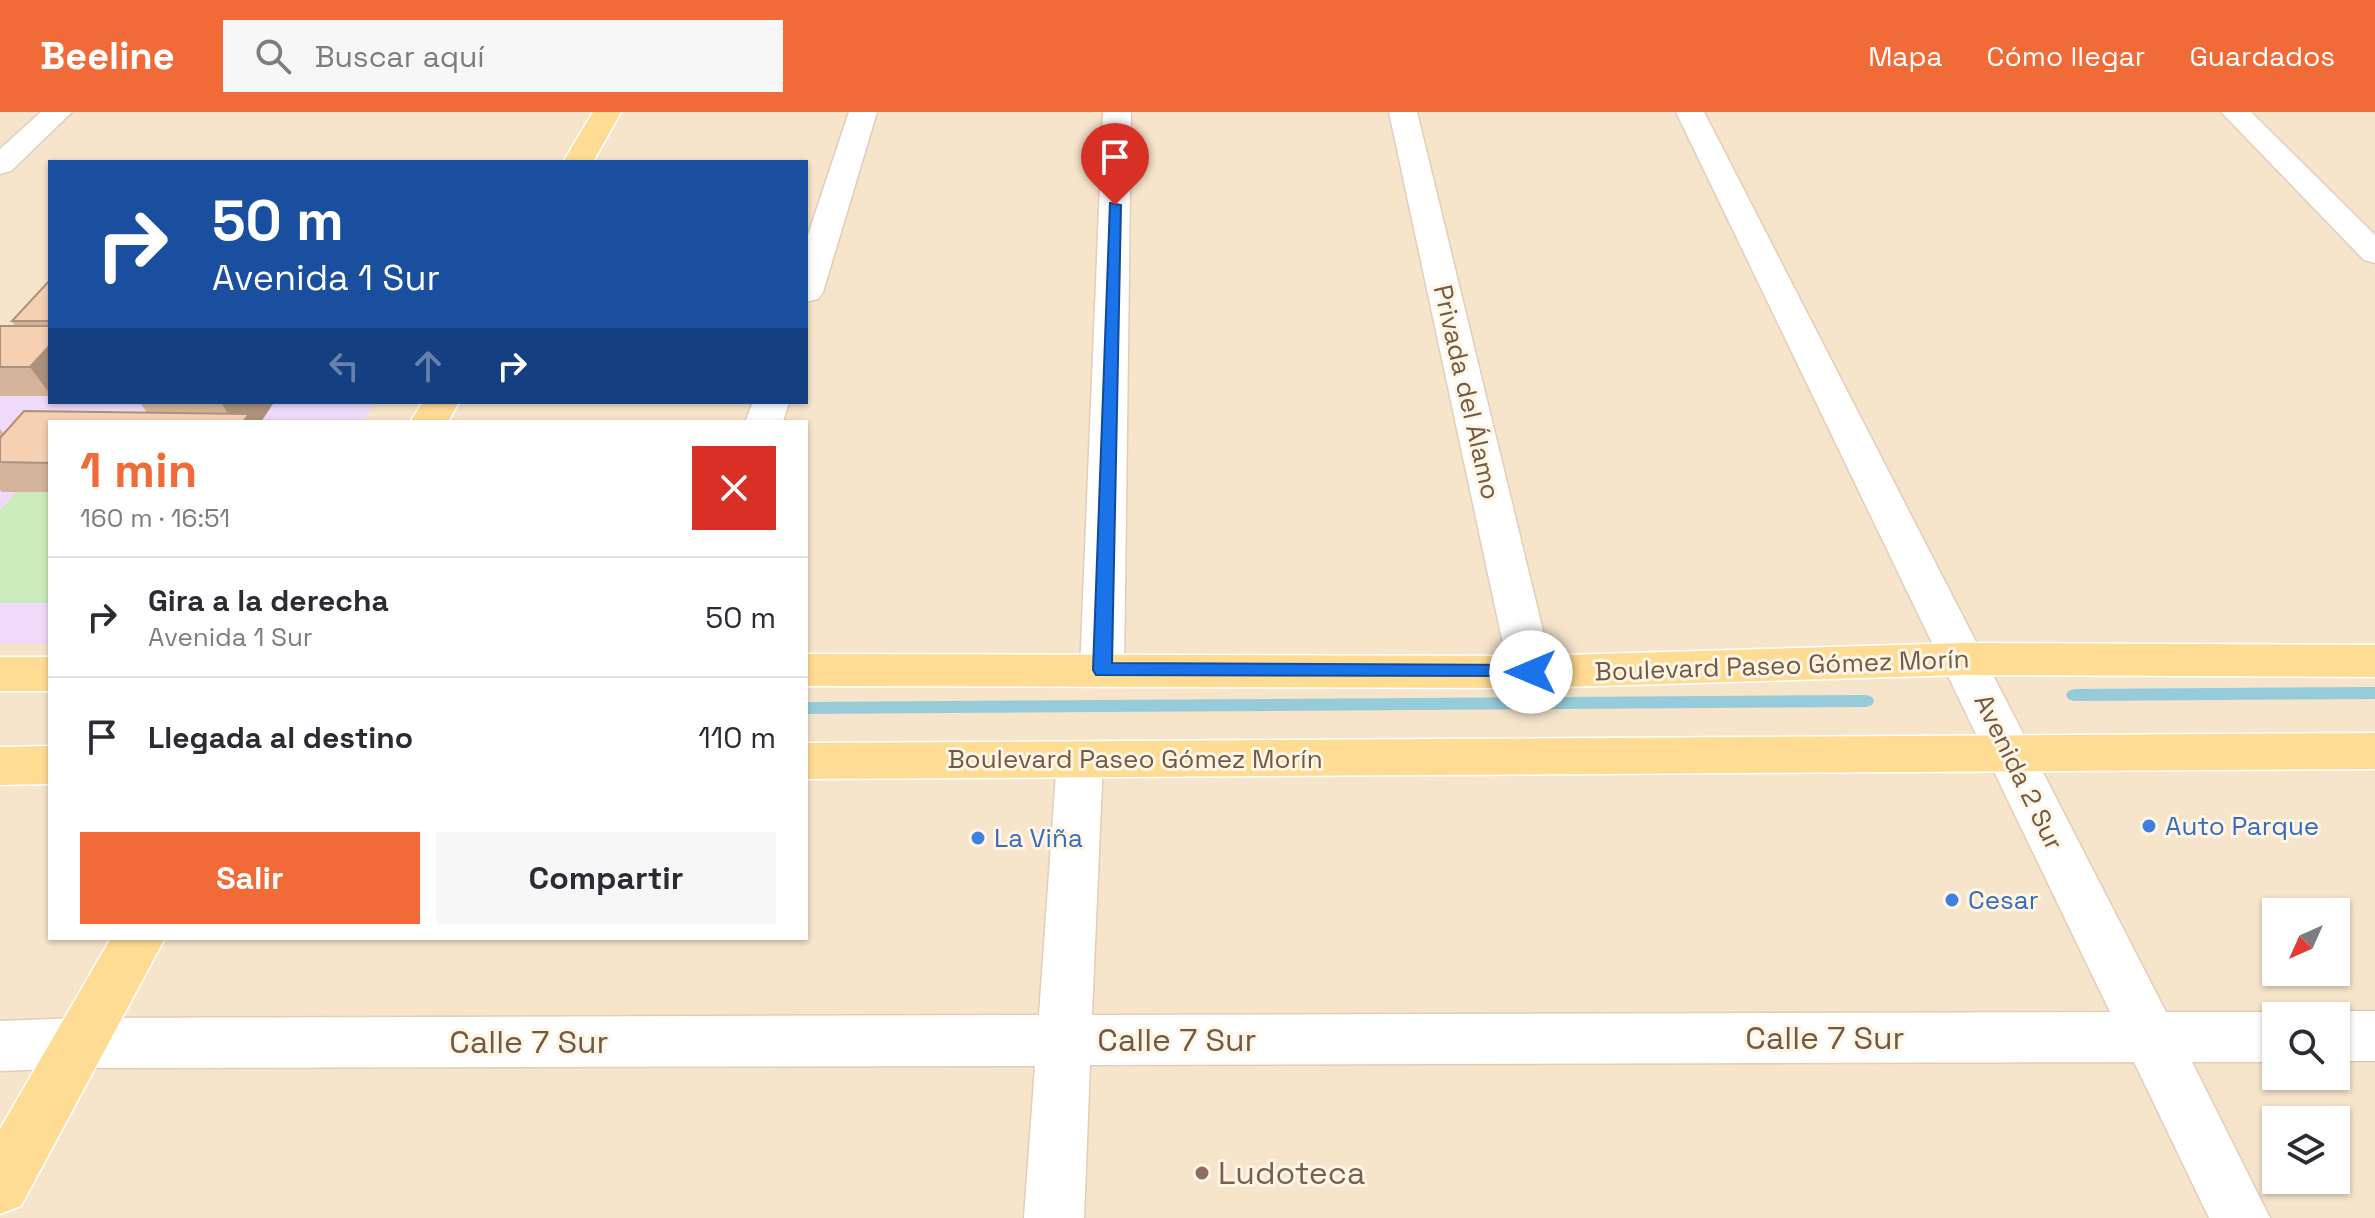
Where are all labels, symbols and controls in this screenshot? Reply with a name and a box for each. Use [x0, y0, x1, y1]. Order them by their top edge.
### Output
search box [223, 20, 783, 92]
text: Beeline [40, 32, 175, 80]
icon: search [251, 34, 295, 78]
text: Buscar aquí [315, 37, 485, 76]
text: Mapa [1868, 38, 1943, 74]
text: Cómo llegar [1987, 38, 2145, 74]
text: Guardados [2189, 38, 2335, 74]
pin [1081, 123, 1149, 205]
icon: arrive [1093, 135, 1137, 179]
text: 50 m [212, 185, 344, 256]
icon: right [80, 192, 184, 296]
text: Avenida 1 Sur [212, 255, 440, 301]
street label: Privada del Álamo [1426, 281, 1508, 503]
icon: left [322, 344, 366, 388]
icon: ahead [406, 344, 450, 388]
icon: right [490, 344, 534, 388]
text: 1 min [80, 440, 197, 501]
button: close [692, 446, 776, 530]
text: 160 m · 16:51 [80, 501, 230, 535]
text: Gira a la derecha [148, 581, 389, 620]
icon: right [80, 595, 124, 639]
text: 50 m [705, 598, 776, 637]
text: Avenida 1 Sur [148, 620, 313, 654]
position arrow [1489, 630, 1573, 714]
street label: Boulevard Paseo Gómez Morín [1594, 641, 1970, 689]
street label: Avenida 2 Sur [1967, 688, 2071, 856]
icon: arrive [80, 715, 124, 759]
text: Llegada al destino [148, 718, 413, 757]
text: 110 m [698, 718, 776, 757]
street label: Boulevard Paseo Gómez Morín [947, 742, 1323, 776]
place label: Auto Parque [2165, 809, 2319, 843]
marker: Auto Parque [2140, 817, 2158, 835]
place label: La Viña [994, 821, 1083, 855]
marker: La Viña [969, 829, 987, 847]
button: Salir [80, 832, 420, 924]
button: Compartir [436, 832, 776, 924]
place label: Cesar [1968, 883, 2038, 917]
marker: Cesar [1943, 891, 1961, 909]
north arrow [2262, 898, 2350, 986]
map controls [2262, 898, 2350, 1194]
button: search [2262, 1002, 2350, 1090]
street label: Calle 7 Sur [1745, 1018, 1905, 1058]
street label: Calle 7 Sur [1097, 1020, 1257, 1060]
street label: Calle 7 Sur [449, 1022, 609, 1062]
button: layers [2262, 1106, 2350, 1194]
place label: Ludoteca [1218, 1153, 1365, 1193]
marker: Ludoteca [1193, 1164, 1211, 1182]

